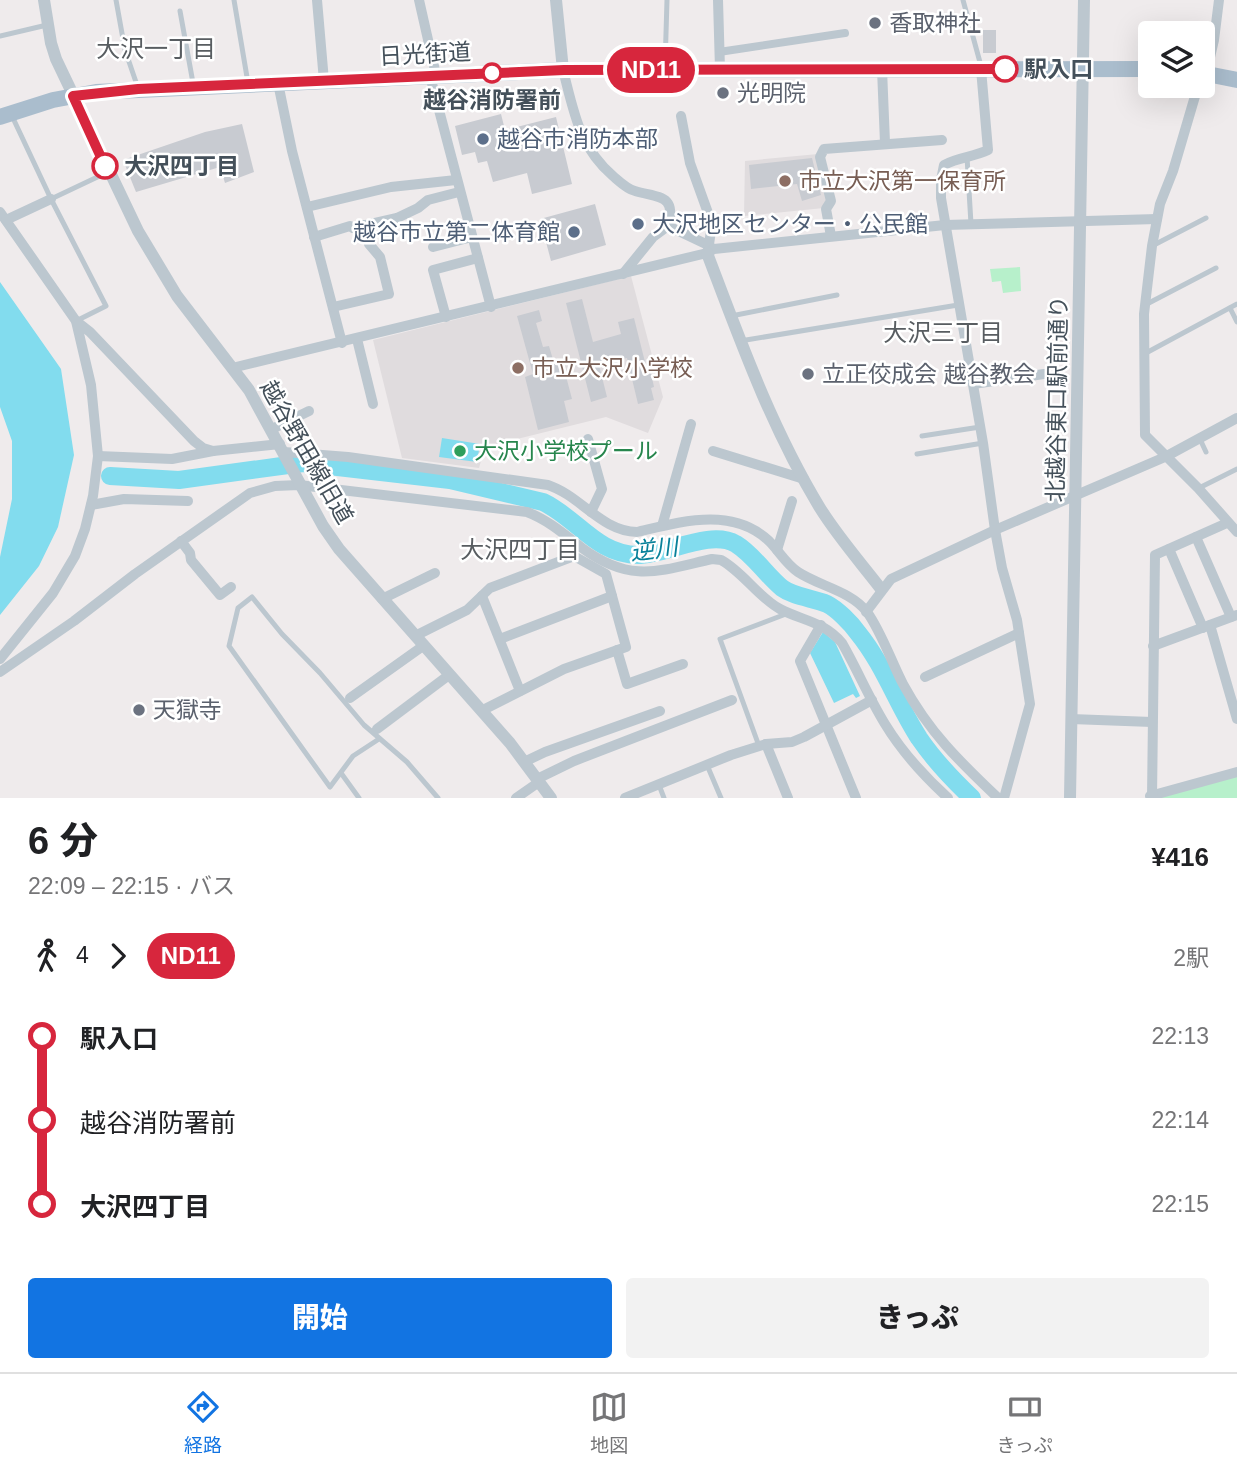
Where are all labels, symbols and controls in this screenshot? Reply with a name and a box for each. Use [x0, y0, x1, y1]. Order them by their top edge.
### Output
place label: 香取神社 [889, 10, 981, 36]
marker: 香取神社 [867, 15, 883, 31]
map controls [1138, 21, 1215, 98]
button: layers [1138, 21, 1215, 98]
district label: 大沢一丁目 [96, 35, 216, 62]
street label: 日光街道 [378, 39, 472, 69]
line badge: ND11 [602, 47, 700, 93]
text: ND11 [621, 56, 681, 83]
marker: 駅入口 [992, 56, 1018, 82]
place label: 駅入口 [1024, 56, 1093, 82]
marker: 越谷消防署前 [482, 63, 502, 83]
place label: 光明院 [737, 80, 806, 106]
marker: 光明院 [715, 85, 731, 101]
place label: 越谷消防署前 [423, 87, 561, 113]
place label: 越谷市消防本部 [497, 126, 658, 152]
marker: 越谷市消防本部 [475, 131, 491, 147]
marker: 大沢四丁目 [92, 153, 118, 179]
place label: 大沢四丁目 [124, 153, 239, 179]
place label: 市立大沢第一保育所 [799, 168, 1006, 194]
marker: 市立大沢第一保育所 [777, 173, 793, 189]
place label: 大沢地区センター・公民館 [652, 211, 928, 237]
marker: 大沢地区センター・公民館 [630, 216, 646, 232]
place label: 越谷市立第二体育館 [353, 219, 560, 245]
marker: 越谷市立第二体育館 [566, 224, 582, 240]
street label: 北越谷東口駅前通り [1042, 295, 1072, 503]
district label: 大沢三丁目 [883, 319, 1003, 346]
place label: 市立大沢小学校 [532, 355, 693, 381]
marker: 市立大沢小学校 [510, 360, 526, 376]
place label: 立正佼成会 越谷教会 [822, 361, 1035, 387]
marker: 立正佼成会 越谷教会 [800, 366, 816, 382]
street label: 越谷野田線旧道 [255, 376, 359, 528]
place label: 大沢小学校プール [474, 438, 658, 464]
marker: 大沢小学校プール [452, 443, 468, 459]
water label: 逆川 [629, 532, 682, 565]
district label: 大沢四丁目 [460, 536, 580, 563]
place label: 天獄寺 [153, 697, 222, 723]
marker: 天獄寺 [131, 702, 147, 718]
text: 6 分 [28, 820, 98, 862]
text: ¥416 [1151, 842, 1209, 872]
text: 22:09 – 22:15 · バス [28, 873, 235, 899]
icon: walk [28, 937, 66, 975]
icon: forward [99, 937, 137, 975]
text: 4 [76, 942, 89, 968]
text: ND11 [161, 942, 221, 969]
text: 2駅 [1173, 945, 1209, 971]
text: 22:13 [1151, 1023, 1209, 1049]
text: 駅入口 [80, 1024, 158, 1054]
text: 22:14 [1151, 1107, 1209, 1133]
text: 越谷消防署前 [80, 1108, 236, 1138]
text: 22:15 [1151, 1191, 1209, 1217]
text: 大沢四丁目 [80, 1192, 210, 1222]
button: 開始 [28, 1278, 612, 1358]
button: きっぷ [626, 1278, 1209, 1358]
tab: 経路 [184, 1388, 222, 1457]
tab: 地図 [590, 1388, 628, 1457]
tab: きっぷ [997, 1388, 1053, 1457]

